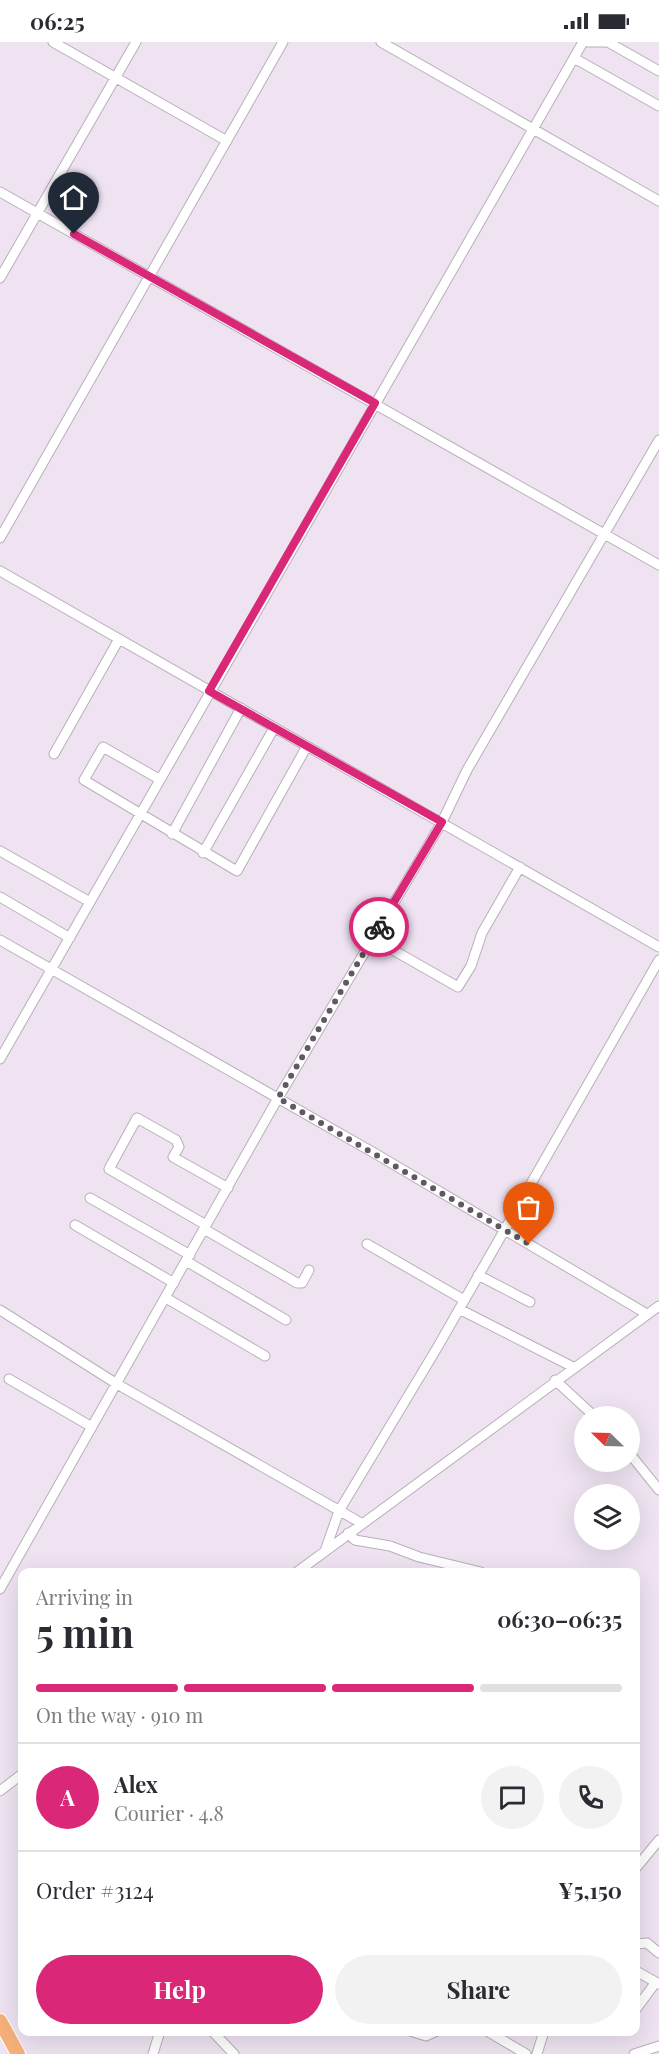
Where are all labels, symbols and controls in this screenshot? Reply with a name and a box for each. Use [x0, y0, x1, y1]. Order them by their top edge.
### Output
text: 06:25 [30, 6, 85, 36]
pin [48, 172, 99, 234]
icon: home [57, 181, 90, 214]
courier [349, 897, 409, 957]
icon: bike [363, 911, 396, 944]
pin [503, 1182, 554, 1244]
icon: bag [512, 1191, 545, 1224]
north arrow [574, 1406, 640, 1472]
map controls [574, 1406, 640, 1550]
button: layers [574, 1484, 640, 1550]
text: Arriving in [36, 1583, 133, 1610]
text: 06:30–06:35 [497, 1604, 622, 1634]
text: 5 min [36, 1606, 134, 1658]
text: On the way · 910 m [36, 1701, 203, 1728]
button: chat [481, 1766, 544, 1829]
button: phone [559, 1766, 622, 1829]
text: Alex [114, 1769, 158, 1799]
text: A [60, 1782, 75, 1812]
text: Courier · 4.8 [114, 1799, 224, 1826]
text: Order #3124 [36, 1875, 154, 1905]
text: ¥5,150 [559, 1875, 622, 1905]
button: Help [36, 1955, 323, 2024]
button: Share [335, 1955, 622, 2024]

